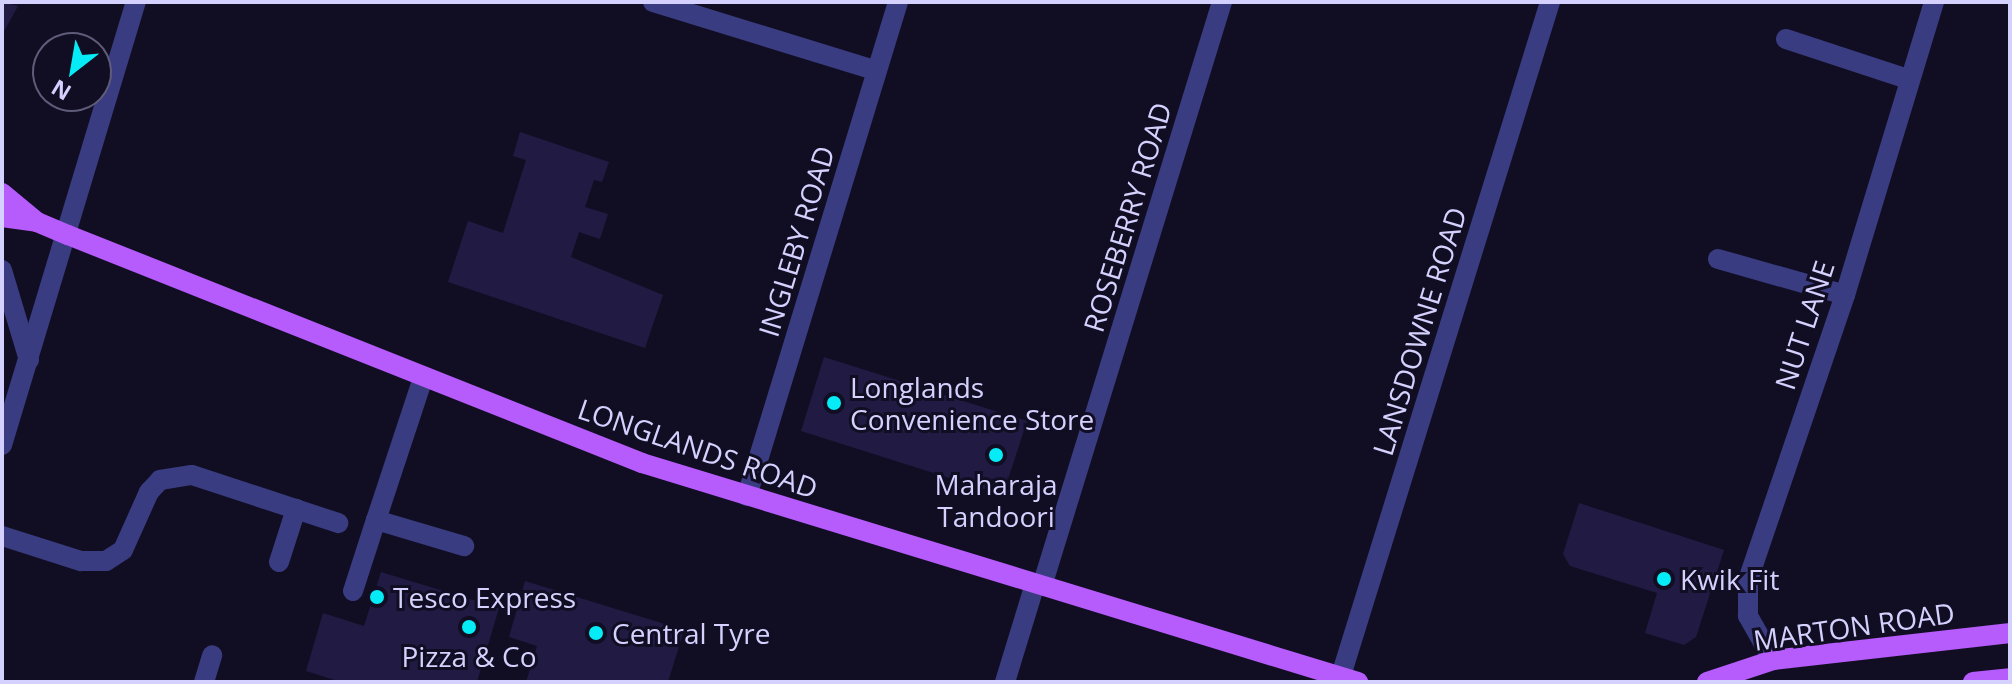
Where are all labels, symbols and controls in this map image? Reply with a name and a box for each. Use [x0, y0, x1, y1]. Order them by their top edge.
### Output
north arrow [32, 32, 112, 112]
text: N [45, 73, 76, 108]
street label: ROSEBERRY ROAD [1076, 98, 1178, 336]
street label: INGLEBY ROAD [751, 142, 841, 340]
street label: LANSDOWNE ROAD [1365, 203, 1473, 459]
street label: NUT LANE [1767, 256, 1841, 394]
place label: Longlands Convenience Store [850, 370, 1094, 436]
street label: LONGLANDS ROAD [574, 391, 822, 505]
marker: Longlands Convenience Store [825, 394, 843, 412]
marker: Maharaja Tandoori [987, 446, 1005, 464]
place label: Maharaja Tandoori [934, 467, 1058, 533]
place label: Kwik Fit [1680, 562, 1779, 596]
marker: Kwik Fit [1655, 570, 1673, 588]
place label: Tesco Express [393, 580, 576, 614]
marker: Tesco Express [368, 588, 386, 606]
street label: MARTON ROAD [1751, 595, 1957, 657]
place label: Central Tyre [612, 616, 770, 650]
marker: Pizza & Co [460, 618, 478, 636]
marker: Central Tyre [587, 624, 605, 642]
place label: Pizza & Co [401, 639, 537, 673]

